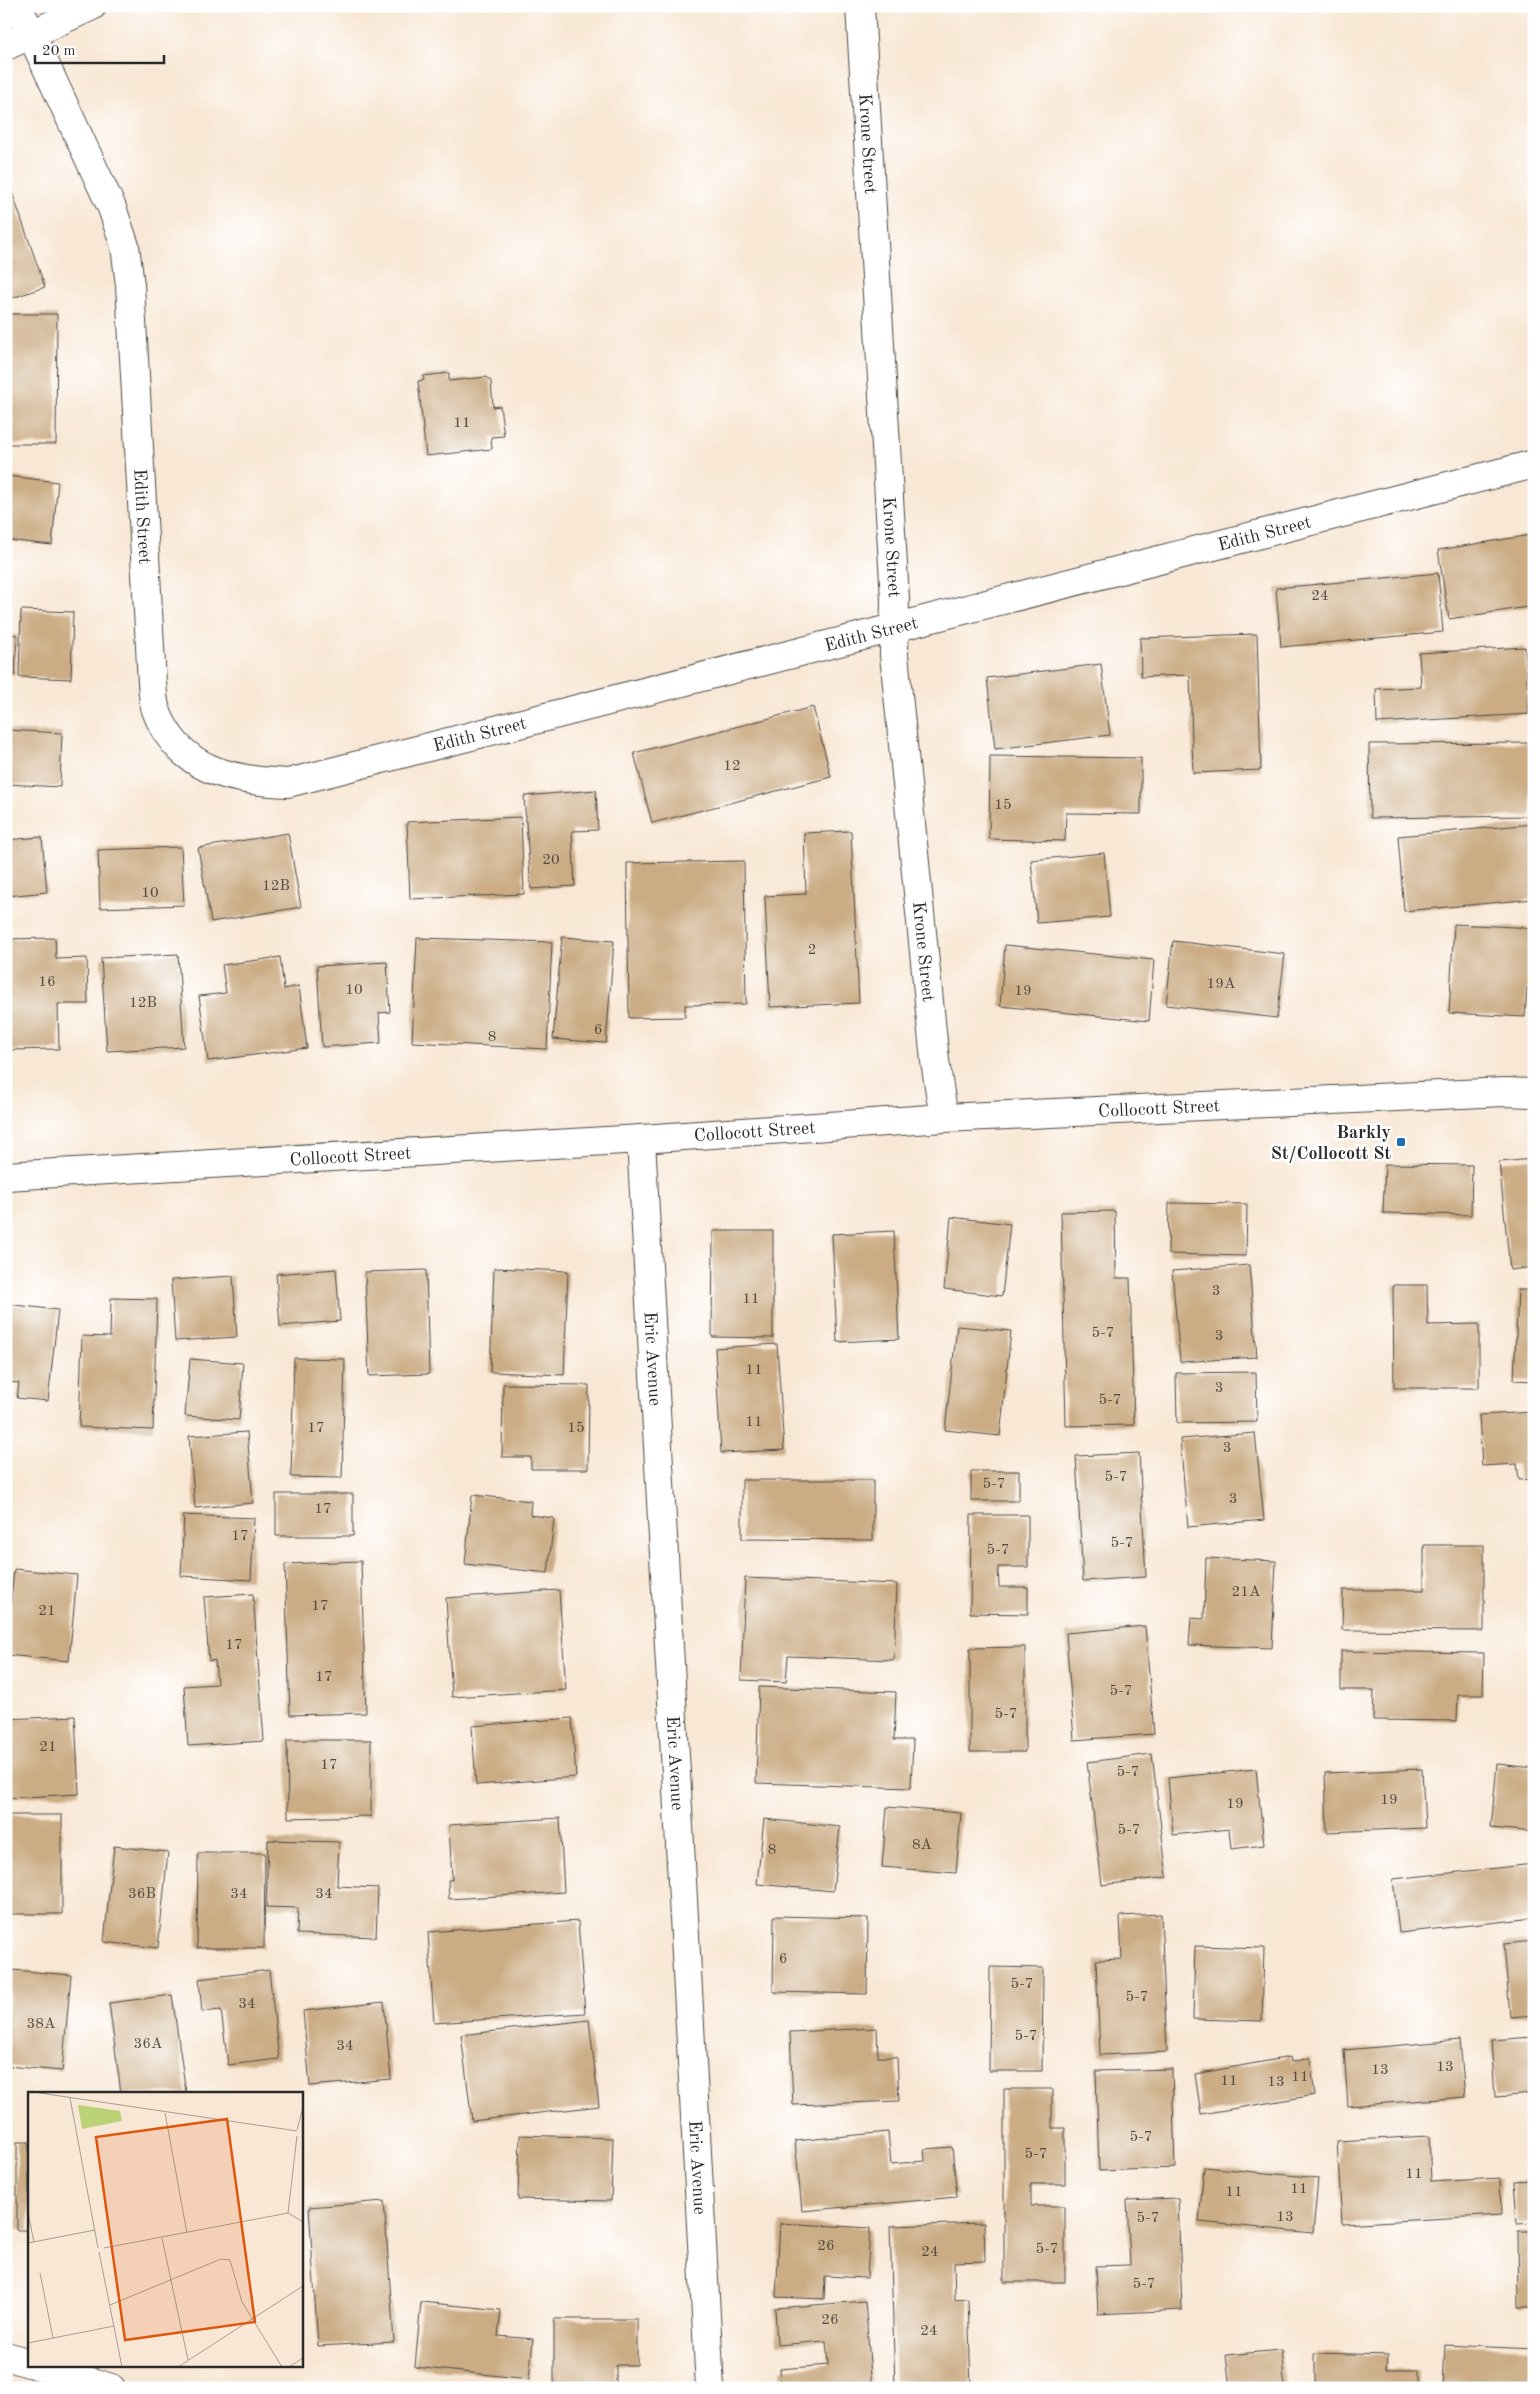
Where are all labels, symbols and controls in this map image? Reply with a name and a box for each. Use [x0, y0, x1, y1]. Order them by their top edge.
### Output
scale bar [35, 32, 164, 64]
text: 20 m [42, 44, 76, 59]
street label: Krone Street [855, 93, 879, 195]
house number: 11 [453, 416, 471, 431]
street label: Edith Street [130, 468, 153, 565]
street label: Krone Street [879, 496, 903, 598]
street label: Edith Street [1216, 513, 1313, 555]
house number: 24 [1311, 589, 1329, 604]
street label: Edith Street [823, 614, 920, 655]
street label: Edith Street [431, 714, 528, 755]
house number: 12 [723, 759, 741, 774]
house number: 15 [994, 798, 1012, 813]
house number: 20 [542, 853, 560, 868]
house number: 12B [262, 879, 290, 894]
house number: 10 [141, 886, 159, 901]
street label: Krone Street [909, 901, 937, 1003]
house number: 2 [808, 943, 816, 958]
house number: 16 [38, 975, 56, 990]
house number: 19A [1207, 977, 1236, 992]
house number: 10 [345, 983, 363, 998]
house number: 19 [1014, 984, 1032, 999]
house number: 12B [129, 996, 157, 1011]
house number: 6 [594, 1023, 602, 1038]
house number: 8 [488, 1030, 496, 1045]
street label: Collocott Street [1098, 1097, 1220, 1121]
street label: Collocott Street [693, 1119, 816, 1145]
place label: Barkly St/Collocott St [1271, 1124, 1391, 1163]
marker: Barkly St/Collocott St [1395, 1136, 1407, 1148]
street label: Collocott Street [289, 1144, 412, 1169]
house number: 3 [1212, 1284, 1220, 1299]
house number: 11 [742, 1292, 760, 1307]
street label: Eric Avenue [641, 1311, 664, 1407]
house number: 5-7 [1092, 1326, 1114, 1341]
house number: 3 [1215, 1329, 1223, 1344]
house number: 11 [745, 1363, 763, 1378]
house number: 3 [1215, 1381, 1223, 1396]
house number: 5-7 [1099, 1393, 1121, 1408]
house number: 11 [745, 1415, 763, 1430]
house number: 17 [307, 1421, 325, 1436]
house number: 15 [567, 1421, 585, 1436]
house number: 3 [1223, 1441, 1231, 1456]
house number: 5-7 [1105, 1470, 1127, 1485]
house number: 5-7 [983, 1477, 1005, 1492]
house number: 3 [1229, 1492, 1237, 1507]
house number: 17 [314, 1502, 332, 1517]
house number: 17 [231, 1529, 249, 1544]
house number: 5-7 [1111, 1536, 1133, 1551]
house number: 5-7 [987, 1543, 1009, 1558]
house number: 21A [1232, 1585, 1261, 1600]
house number: 17 [311, 1599, 329, 1614]
house number: 21 [38, 1604, 56, 1619]
house number: 17 [225, 1638, 243, 1653]
house number: 17 [315, 1670, 333, 1685]
house number: 5-7 [1110, 1684, 1132, 1699]
house number: 5-7 [995, 1707, 1017, 1722]
street label: Eric Avenue [663, 1715, 686, 1811]
house number: 21 [39, 1740, 57, 1755]
house number: 17 [320, 1758, 338, 1773]
house number: 5-7 [1117, 1765, 1139, 1780]
house number: 19 [1380, 1793, 1398, 1808]
house number: 19 [1226, 1797, 1244, 1812]
house number: 5-7 [1118, 1823, 1140, 1838]
house number: 8A [912, 1838, 933, 1853]
house number: 8 [768, 1843, 776, 1858]
house number: 36B [128, 1887, 156, 1902]
house number: 34 [230, 1887, 248, 1902]
house number: 34 [315, 1887, 333, 1902]
house number: 6 [779, 1952, 787, 1967]
house number: 5-7 [1011, 1977, 1033, 1992]
house number: 5-7 [1126, 1990, 1148, 2005]
house number: 34 [238, 1997, 256, 2012]
house number: 38A [27, 2017, 56, 2032]
house number: 5-7 [1015, 2029, 1037, 2044]
house number: 36A [134, 2037, 163, 2052]
house number: 34 [336, 2039, 354, 2054]
house number: 13 [1436, 2060, 1454, 2075]
house number: 13 [1371, 2063, 1389, 2078]
house number: 11 [1291, 2070, 1309, 2085]
house number: 11 [1220, 2074, 1238, 2089]
house number: 13 [1267, 2075, 1285, 2090]
inset map [28, 2092, 302, 2366]
street label: Eric Avenue [685, 2120, 708, 2215]
house number: 5-7 [1130, 2130, 1152, 2145]
house number: 5-7 [1025, 2147, 1047, 2162]
house number: 11 [1405, 2167, 1423, 2182]
house number: 11 [1290, 2182, 1308, 2197]
house number: 11 [1225, 2185, 1243, 2200]
house number: 13 [1276, 2210, 1294, 2225]
house number: 5-7 [1137, 2211, 1159, 2226]
house number: 26 [817, 2239, 835, 2254]
house number: 5-7 [1036, 2242, 1058, 2257]
house number: 24 [921, 2245, 939, 2260]
house number: 5-7 [1133, 2277, 1155, 2292]
house number: 26 [821, 2313, 839, 2328]
house number: 24 [920, 2324, 938, 2339]

